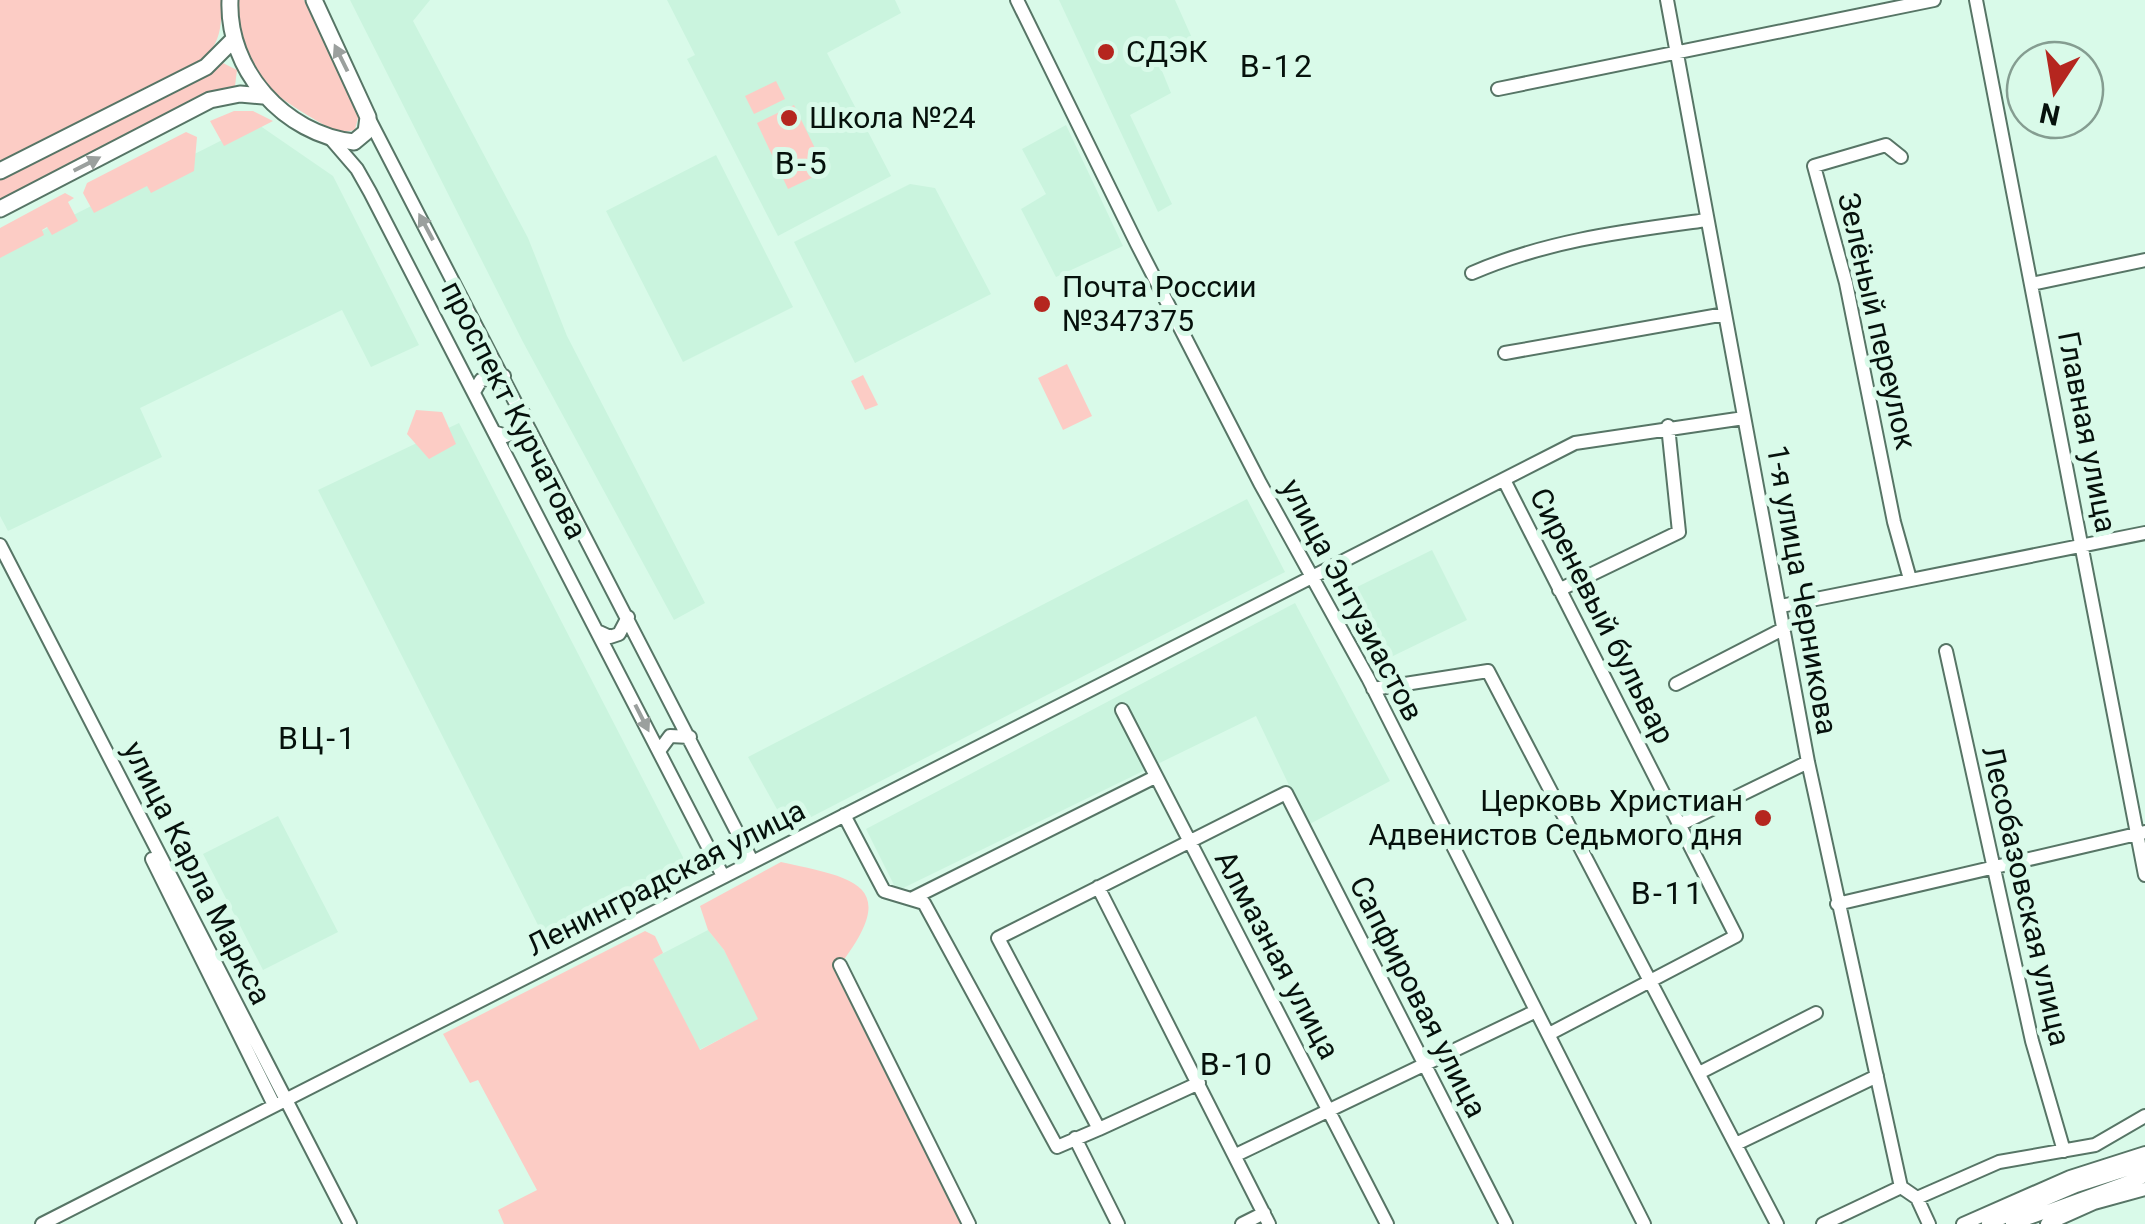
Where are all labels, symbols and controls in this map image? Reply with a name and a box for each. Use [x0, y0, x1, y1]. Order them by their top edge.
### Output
place label: СДЭК [1126, 34, 1208, 69]
north arrow [2005, 40, 2105, 140]
marker: СДЭК [1095, 41, 1117, 63]
one-way arrow [333, 43, 350, 72]
district label: В-12 [1240, 47, 1314, 85]
text: N [2037, 96, 2063, 132]
place label: Школа №24 [809, 100, 976, 135]
marker: Школа №24 [778, 107, 800, 129]
district label: В-5 [775, 144, 829, 182]
one-way arrow [72, 156, 101, 173]
street label: Зелёный переулок [1831, 189, 1924, 453]
one-way arrow [418, 212, 435, 241]
place label: Почта России №347375 [1062, 269, 1257, 338]
street label: проспект Курчатова [434, 275, 595, 545]
marker: Почта России №347375 [1031, 293, 1053, 315]
street label: Главная улица [2051, 329, 2124, 535]
street label: 1-я улица Черникова [1760, 442, 1845, 737]
street label: улица Энтузиастов [1274, 473, 1431, 727]
street label: Сиреневый бульвар [1523, 482, 1682, 749]
one-way arrow [633, 703, 650, 732]
district label: ВЦ-1 [278, 719, 358, 757]
street label: улица Карла Маркса [116, 735, 279, 1010]
street label: Лесобазовская улица [1975, 742, 2078, 1049]
place label: Церковь Христиан Адвенистов Седьмого дня [1369, 783, 1743, 852]
street label: Ленинградская улица [521, 792, 811, 963]
marker: Церковь Христиан Адвенистов Седьмого дня [1752, 807, 1774, 829]
street label: Алмазная улица [1208, 845, 1347, 1065]
street label: Сапфировая улица [1342, 870, 1494, 1123]
district label: В-11 [1631, 874, 1705, 912]
district label: В-10 [1200, 1045, 1274, 1083]

